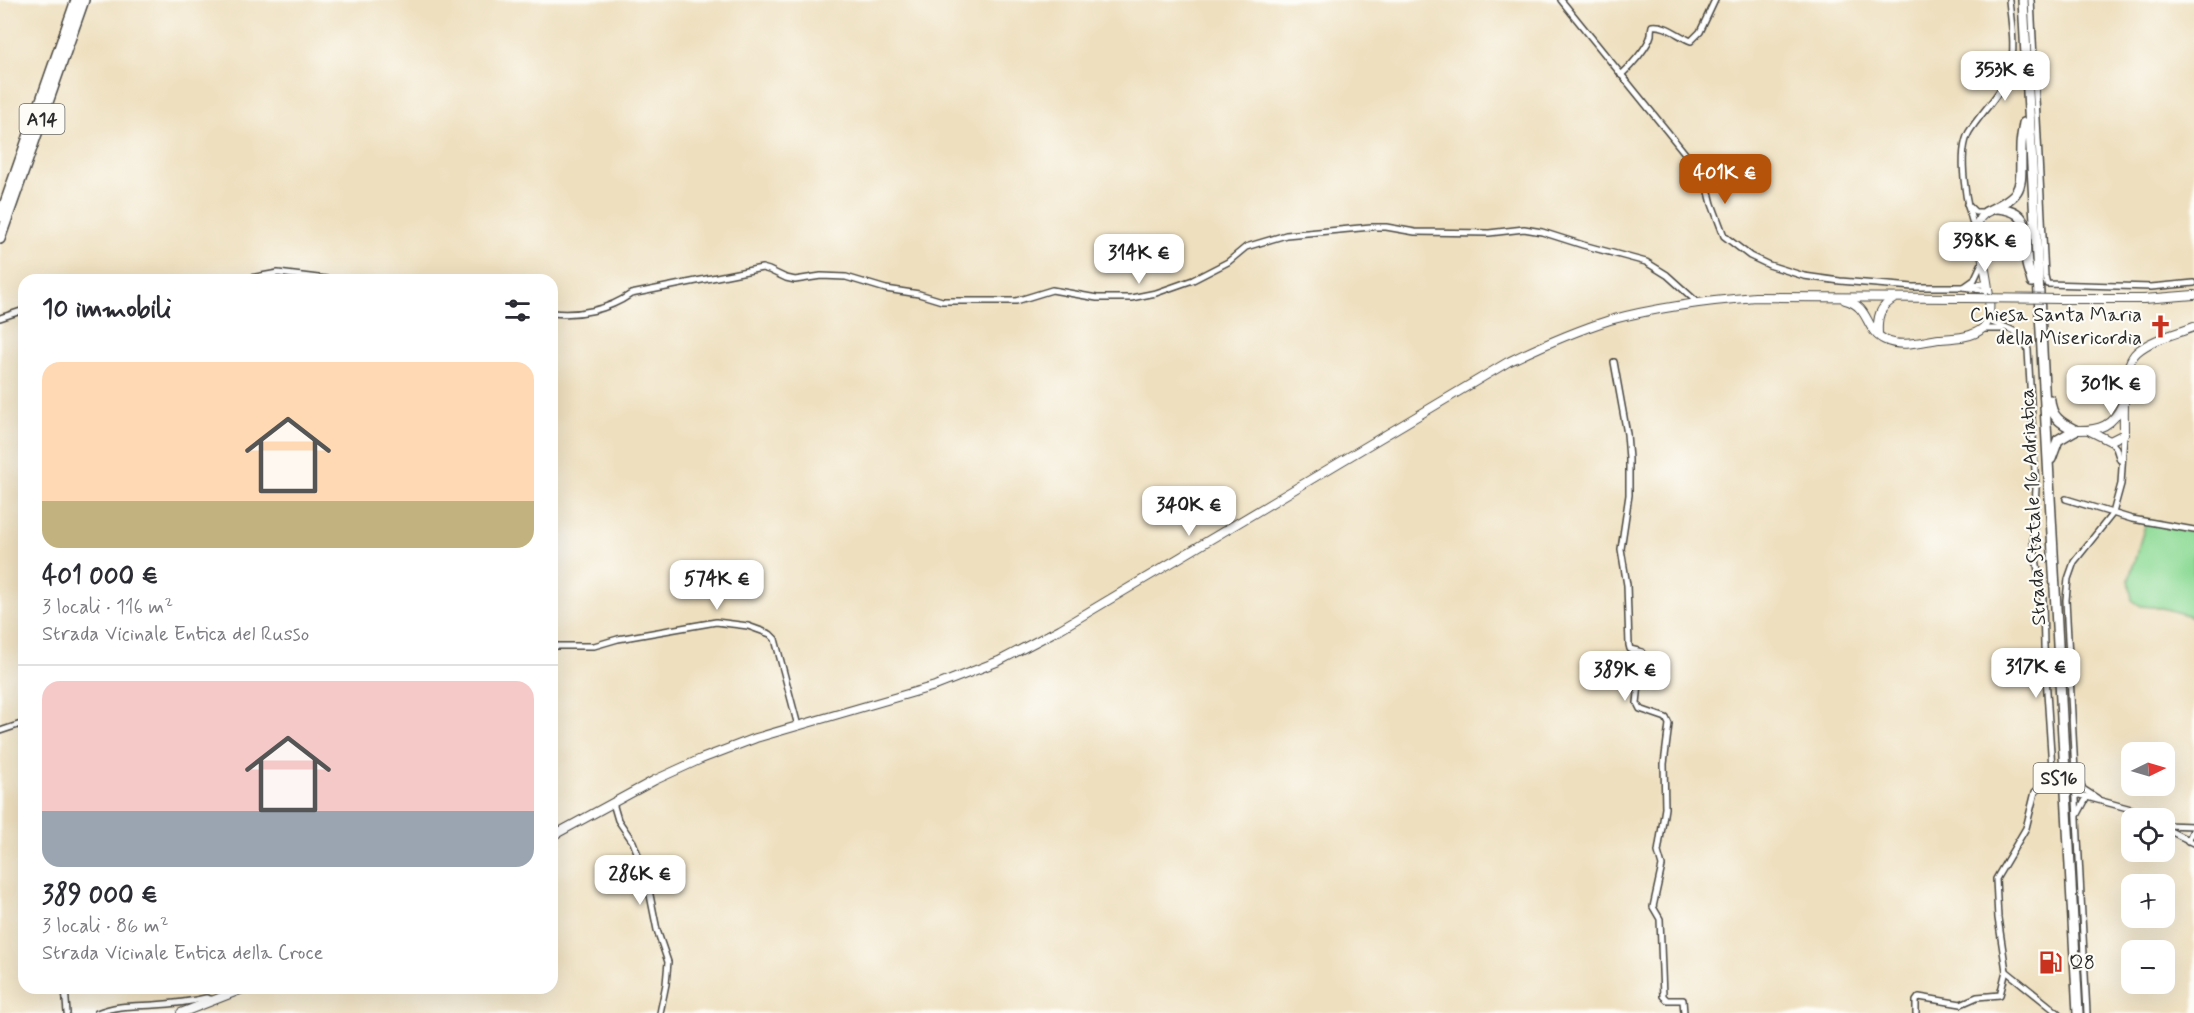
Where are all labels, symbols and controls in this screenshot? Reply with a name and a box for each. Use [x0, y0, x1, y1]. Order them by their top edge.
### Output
pin: 353K € [1956, 51, 2054, 102]
text: 353K € [1975, 57, 2035, 84]
road number: A14 [20, 104, 64, 134]
pin: 401K € [1676, 154, 1774, 205]
text: 401K € [1693, 160, 1757, 187]
pin: 398K € [1936, 222, 2034, 273]
text: 398K € [1953, 228, 2017, 255]
pin: 314K € [1090, 234, 1188, 285]
text: 314K € [1108, 240, 1170, 267]
text: 10 immobili [42, 293, 172, 327]
icon: filters [501, 294, 534, 327]
place label: Chiesa Santa Maria della Misericordia [1970, 302, 2142, 352]
church icon: Chiesa Santa Maria della Misericordia [2147, 313, 2173, 339]
pin: 301K € [2062, 365, 2160, 416]
text: 301K € [2081, 371, 2141, 398]
street label: Strada Statale 16 Adriatica [2014, 388, 2053, 626]
icon: home [234, 401, 342, 509]
pin: 340K € [1140, 486, 1238, 537]
text: 340K € [1156, 492, 1222, 519]
text: 401 000 € [42, 560, 158, 594]
pin: 574K € [668, 560, 766, 611]
text: 574K € [684, 566, 750, 593]
text: 3 locali · 116 m² [42, 594, 173, 621]
text: Strada Vicinale Entica del Russo [42, 621, 309, 648]
pin: 317K € [1987, 648, 2085, 699]
pin: 389K € [1576, 651, 1674, 702]
text: 317K € [2005, 654, 2067, 681]
text: 389K € [1593, 657, 1657, 684]
icon: home [234, 720, 342, 828]
north arrow [2121, 742, 2175, 796]
map controls [2121, 742, 2175, 994]
road number: SS16 [2034, 763, 2084, 793]
button: locate [2121, 808, 2175, 862]
pin: 286K € [591, 855, 689, 906]
text: 286K € [609, 861, 671, 888]
button: + [2121, 874, 2175, 928]
text: 389 000 € [42, 879, 158, 913]
text: 3 locali · 86 m² [42, 913, 169, 940]
text: Strada Vicinale Entica della Croce [42, 940, 323, 967]
button: − [2121, 940, 2175, 994]
fuel station icon: Q8 [2038, 949, 2064, 975]
place label: Q8 [2069, 950, 2095, 977]

